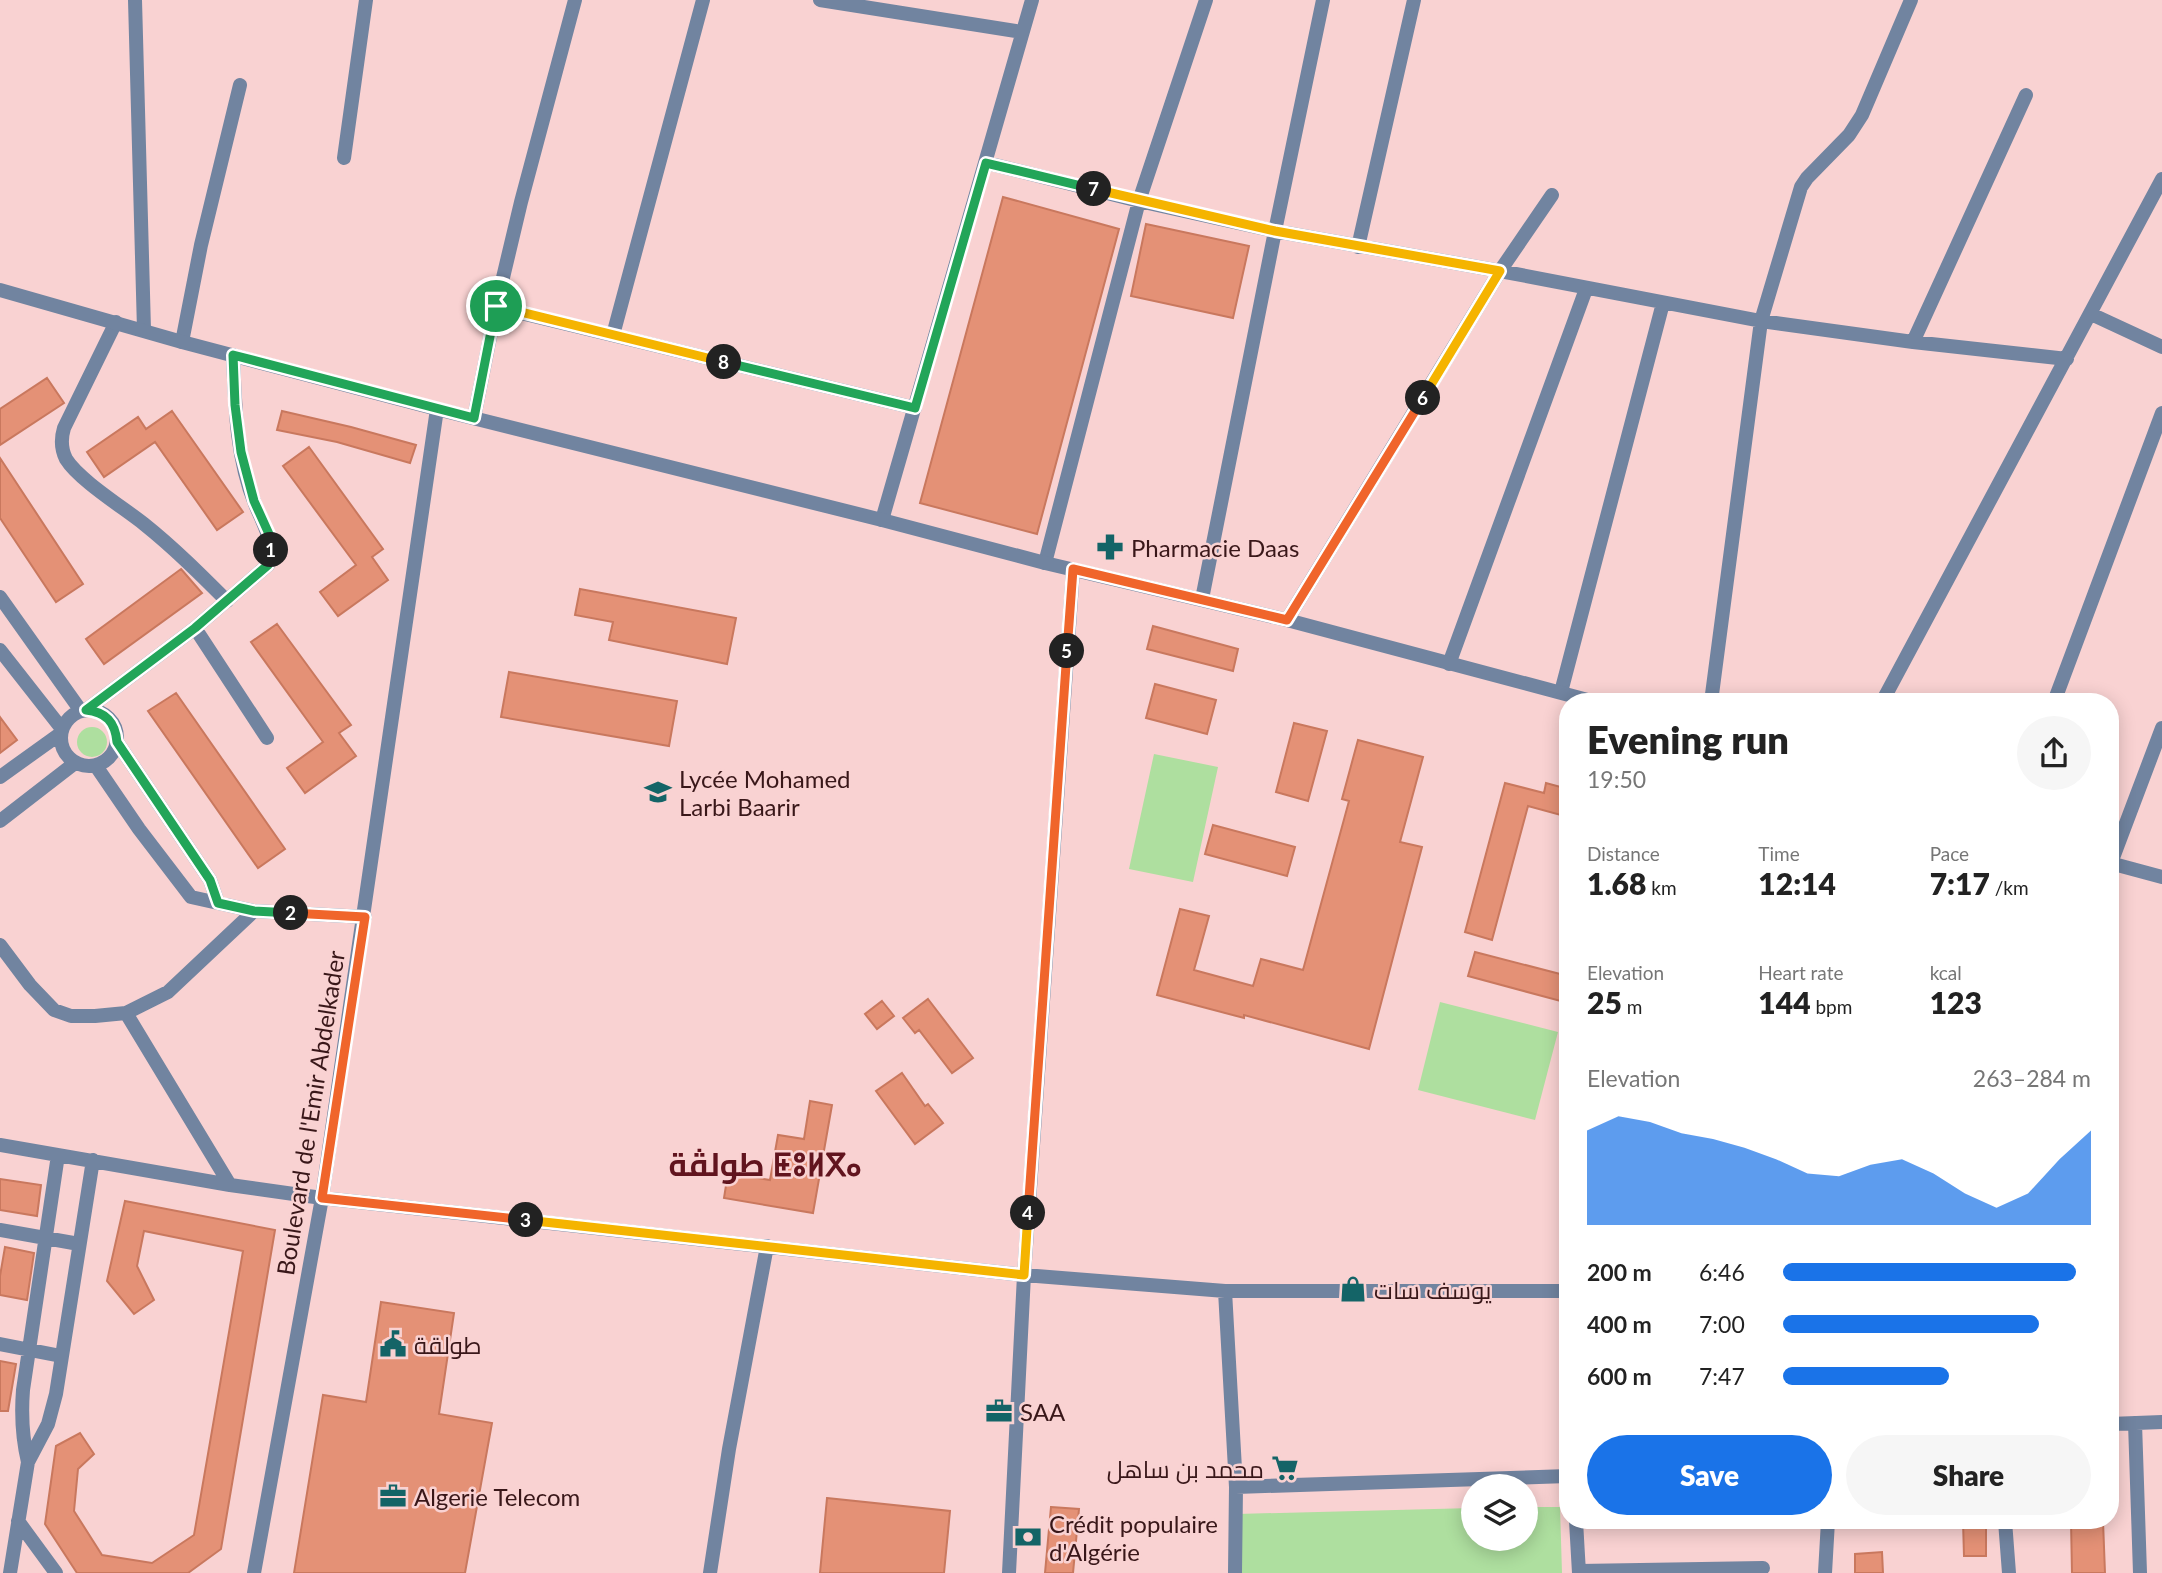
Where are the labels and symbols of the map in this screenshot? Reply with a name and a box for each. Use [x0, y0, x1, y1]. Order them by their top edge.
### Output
pin: 7 [1076, 172, 1112, 206]
pin [466, 276, 526, 336]
pin: 8 [706, 344, 742, 380]
pin: 6 [1406, 380, 1440, 416]
pin: 1 [254, 532, 288, 568]
pharmacy icon: Pharmacie Daas [1095, 532, 1125, 562]
place label: Pharmacie Daas [1131, 533, 1299, 562]
pin: 5 [1050, 634, 1084, 668]
place label: Lycée Mohamed Larbi Baarir [679, 764, 851, 821]
school or university icon: Lycée Mohamed Larbi Baarir [643, 777, 673, 807]
pin: 2 [274, 895, 308, 930]
street label: Boulevard de l'Emir Abdelkader [270, 948, 350, 1277]
district label: طولڤة ⵟⵓⵍⴳⴰ [669, 1144, 861, 1184]
pin: 4 [1010, 1196, 1046, 1230]
pin: 3 [508, 1202, 544, 1238]
shop icon: يوسف سات [1338, 1274, 1368, 1304]
place label: يوسف سات [1374, 1275, 1492, 1304]
public building icon: طولقة [378, 1329, 408, 1359]
place label: طولقة [414, 1330, 482, 1359]
office icon: SAA [984, 1396, 1014, 1426]
place label: SAA [1020, 1397, 1066, 1426]
supermarket icon: محمد بن ساهل [1270, 1453, 1300, 1483]
place label: محمد بن ساهل [1107, 1454, 1264, 1484]
office icon: Algerie Telecom [378, 1481, 408, 1511]
place label: Algerie Telecom [414, 1482, 580, 1511]
place label: Crédit populaire d'Algérie [1049, 1509, 1218, 1566]
bank icon: Crédit populaire d'Algérie [1013, 1522, 1043, 1552]

